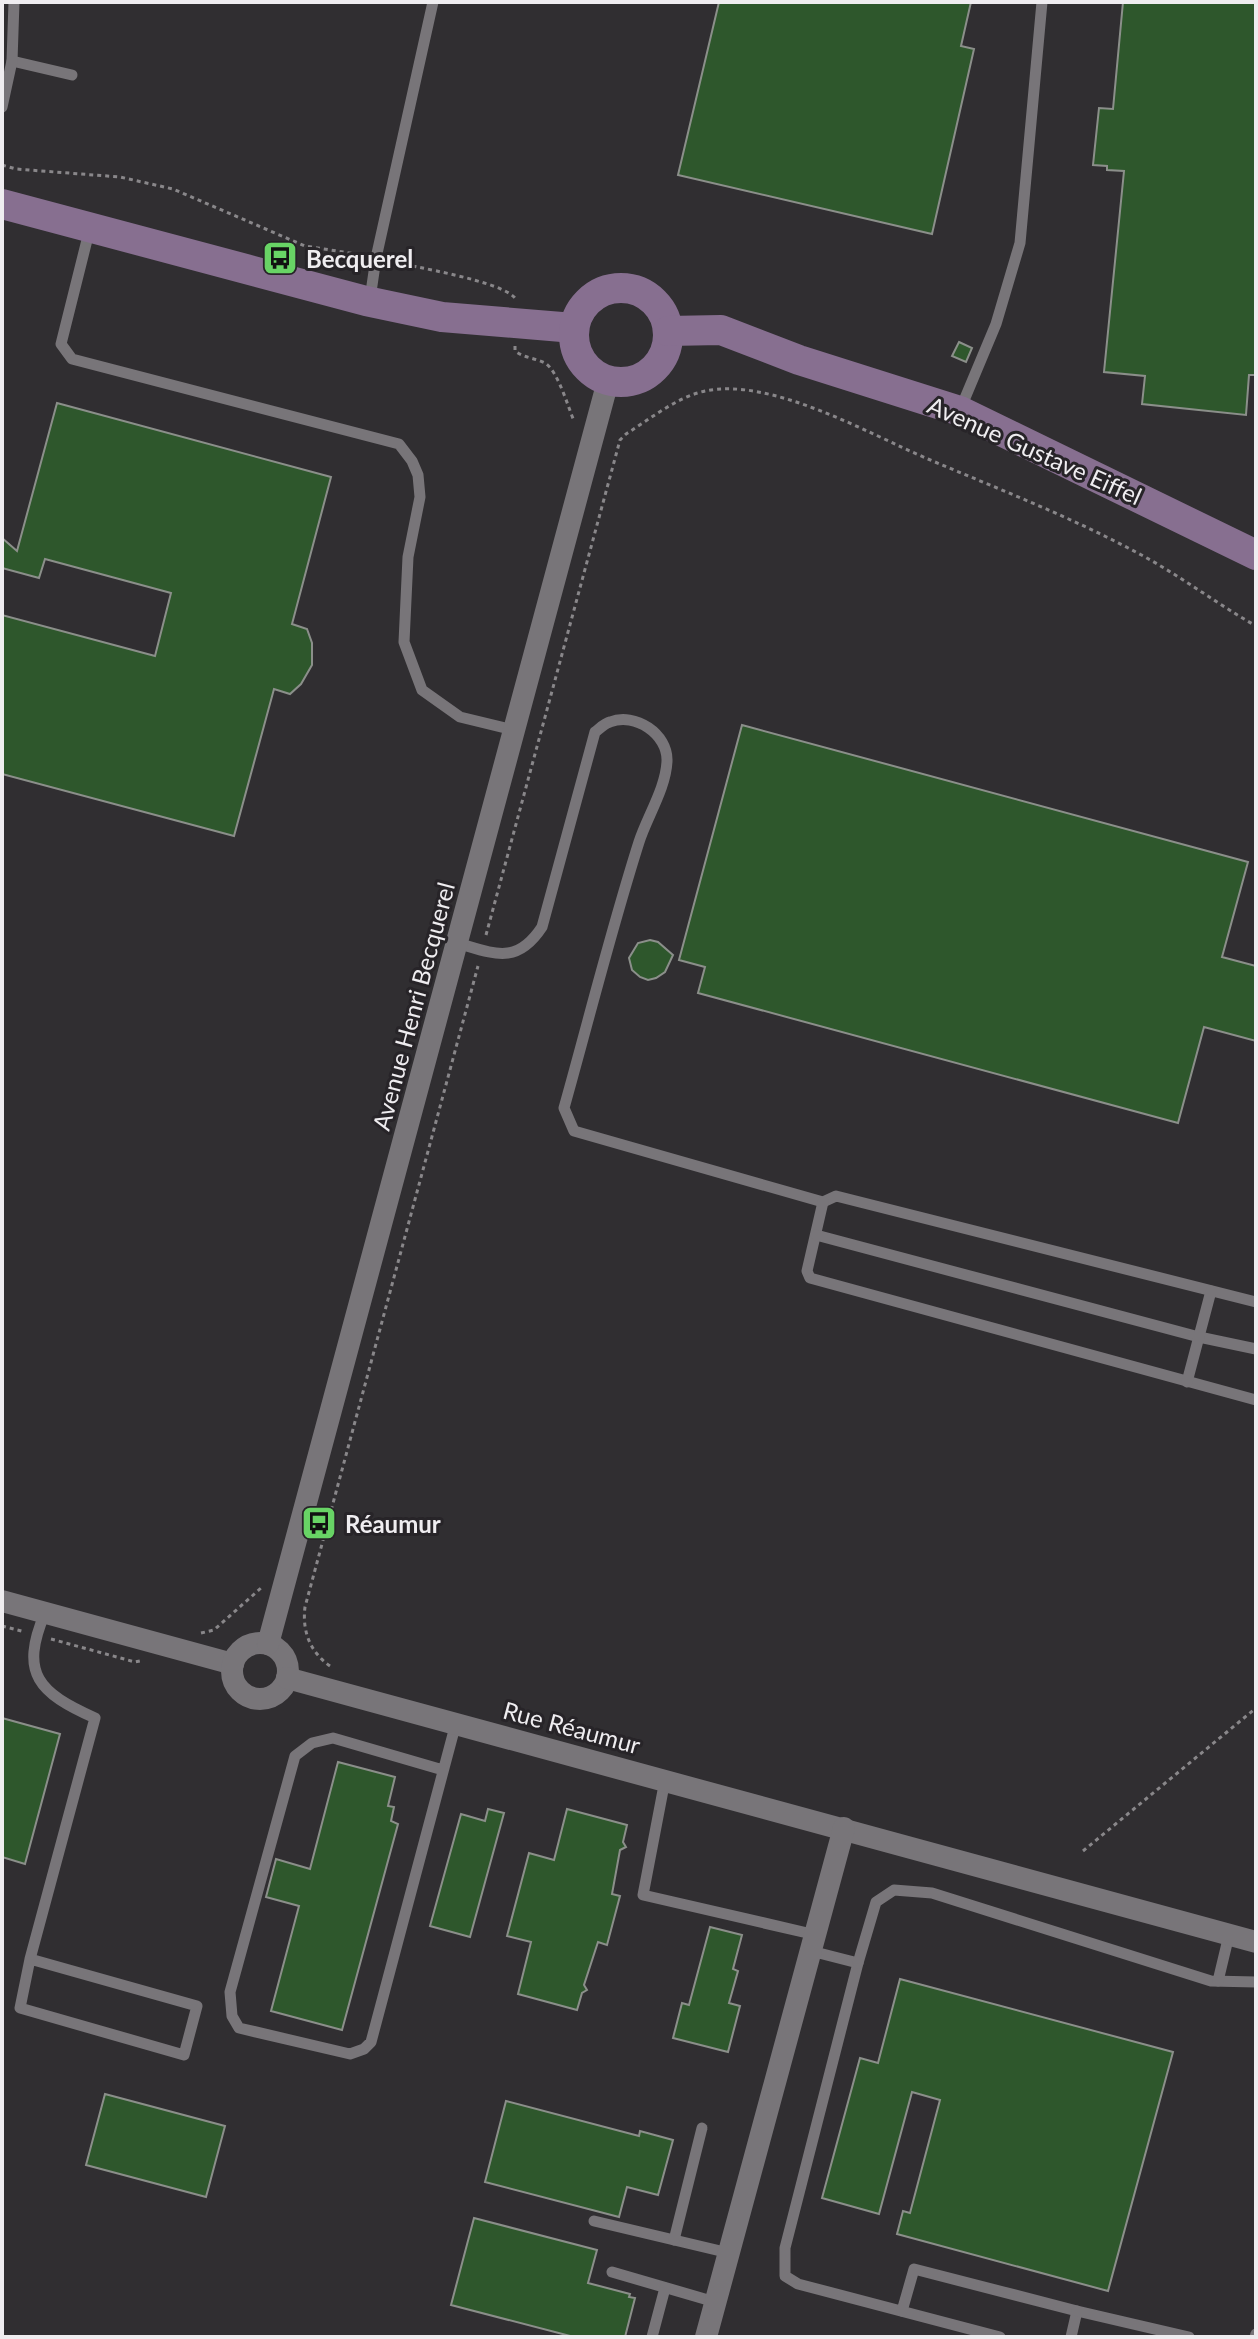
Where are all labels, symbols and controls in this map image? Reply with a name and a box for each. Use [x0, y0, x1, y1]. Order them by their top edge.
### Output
bus stop icon: Becquerel [261, 239, 299, 277]
place label: Becquerel [306, 244, 413, 273]
street label: Avenue Gustave Eiffel [923, 390, 1147, 510]
street label: Avenue Henri Becquerel [366, 879, 460, 1133]
bus stop icon: Réaumur [300, 1504, 338, 1542]
place label: Réaumur [345, 1509, 441, 1538]
street label: Rue Réaumur [500, 1695, 644, 1759]

